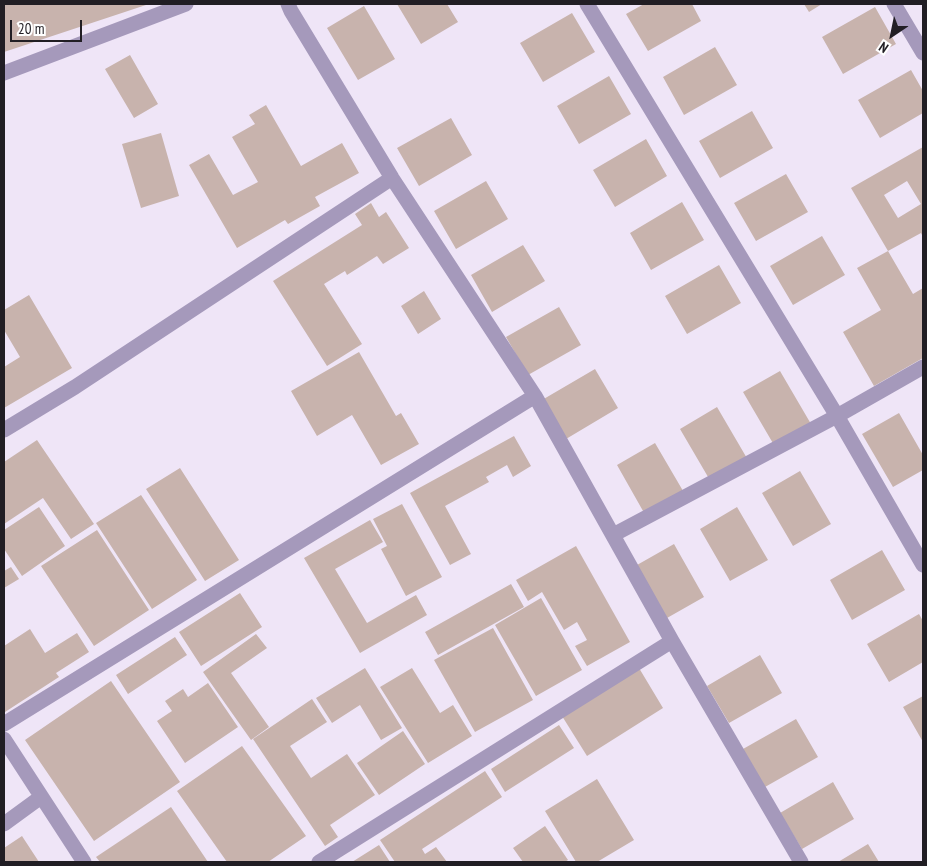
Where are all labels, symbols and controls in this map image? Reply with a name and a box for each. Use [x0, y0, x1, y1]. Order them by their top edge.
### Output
scale bar [12, 10, 85, 42]
north arrow [867, 10, 917, 60]
text: 20 m [18, 19, 44, 38]
text: N [875, 38, 892, 57]

